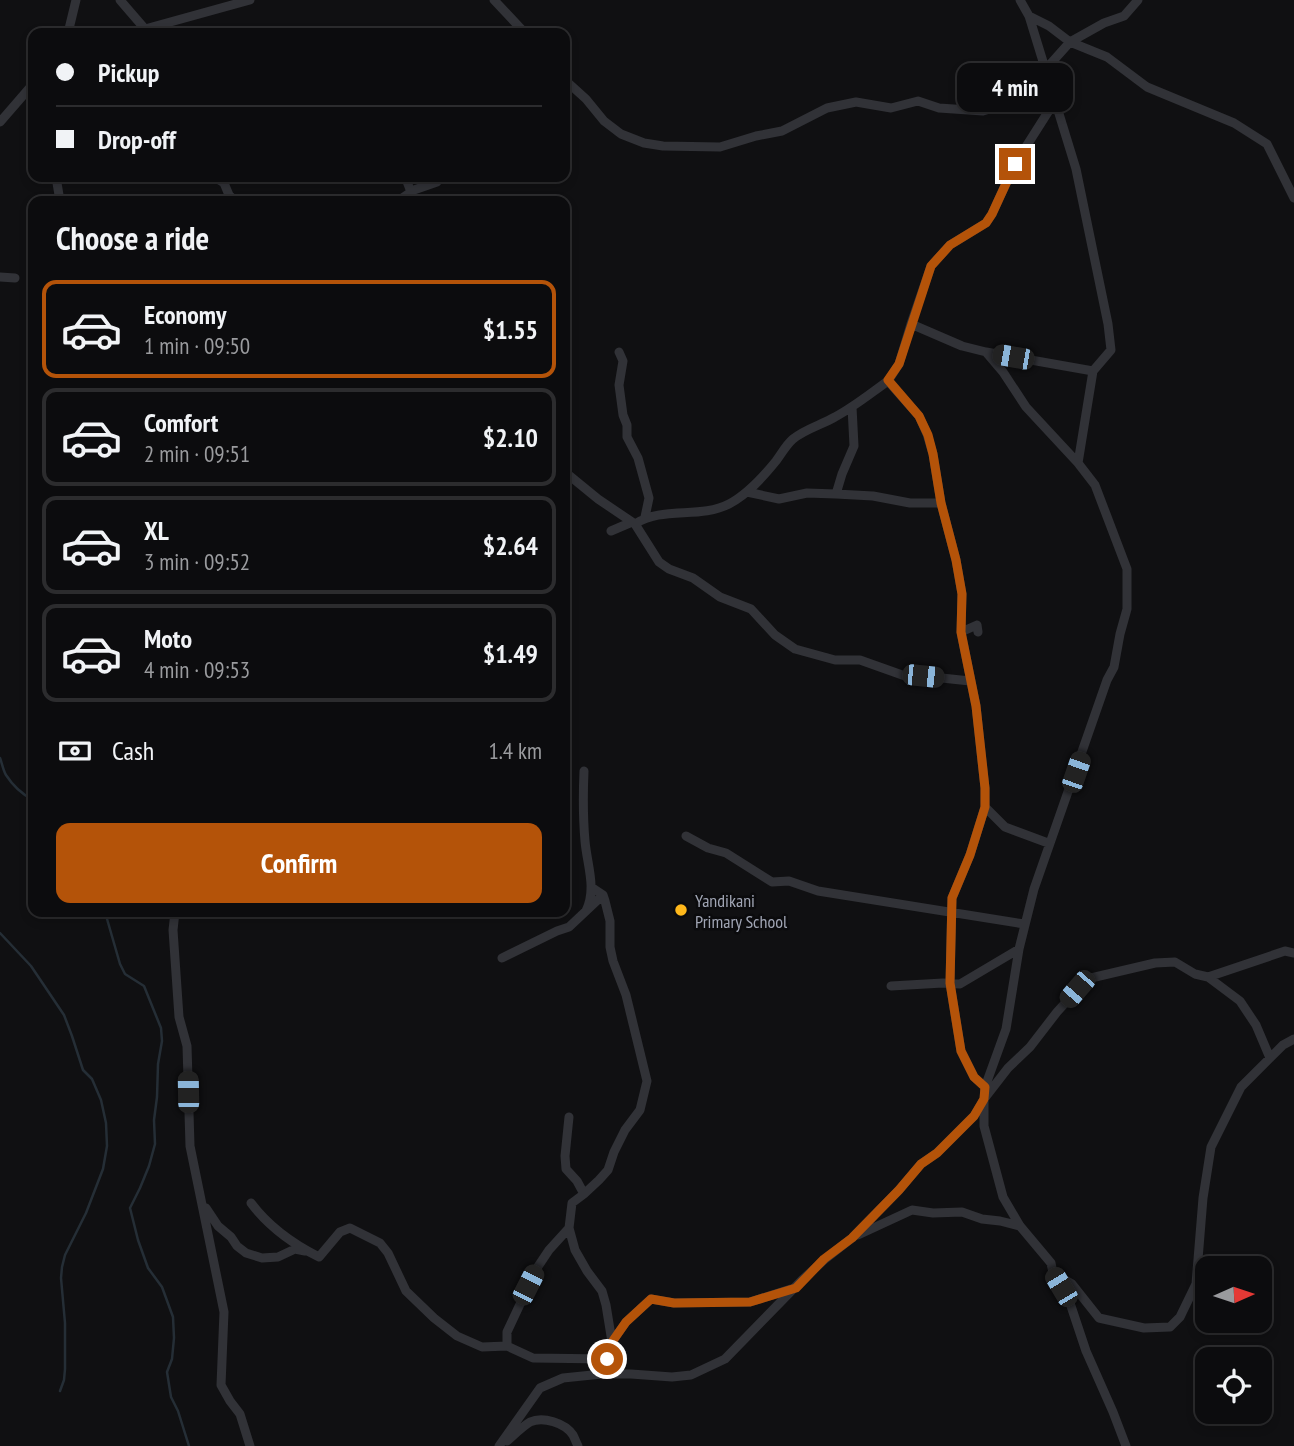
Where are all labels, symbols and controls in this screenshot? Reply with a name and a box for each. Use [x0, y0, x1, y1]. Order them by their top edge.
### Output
text: Pickup [98, 56, 159, 89]
callout: 4 min [957, 62, 1073, 111]
text: 4 min [992, 73, 1038, 102]
text: Drop-off [98, 123, 176, 156]
route end [999, 148, 1031, 180]
text: Choose a ride [56, 217, 209, 259]
icon: car [60, 298, 123, 361]
text: Economy [144, 298, 226, 331]
text: $1.55 [483, 313, 538, 346]
text: 1 min · 09:50 [144, 331, 250, 360]
car [991, 343, 1036, 371]
icon: car [60, 406, 123, 469]
text: Comfort [144, 406, 218, 439]
text: $2.10 [483, 421, 538, 454]
text: 2 min · 09:51 [144, 439, 250, 468]
icon: car [60, 514, 123, 577]
text: XL [144, 514, 169, 547]
text: $2.64 [483, 529, 538, 562]
text: 3 min · 09:52 [144, 547, 250, 576]
icon: car [60, 622, 123, 685]
text: Moto [144, 622, 192, 655]
text: $1.49 [483, 637, 538, 670]
text: 4 min · 09:53 [144, 655, 250, 684]
car [902, 663, 945, 689]
icon: cash [56, 732, 94, 770]
text: Cash [112, 734, 154, 767]
text: 1.4 km [488, 736, 542, 765]
car [1060, 749, 1093, 795]
button: Confirm [56, 823, 542, 903]
place label: Yandikani Primary School [695, 889, 788, 933]
marker: Yandikani Primary School [673, 902, 689, 918]
car [1056, 966, 1099, 1012]
car [178, 1071, 199, 1113]
north arrow [1195, 1256, 1272, 1334]
map controls [1195, 1256, 1272, 1424]
car [510, 1262, 547, 1308]
car [1042, 1264, 1081, 1310]
route start [591, 1343, 623, 1375]
button: locate [1195, 1347, 1272, 1424]

